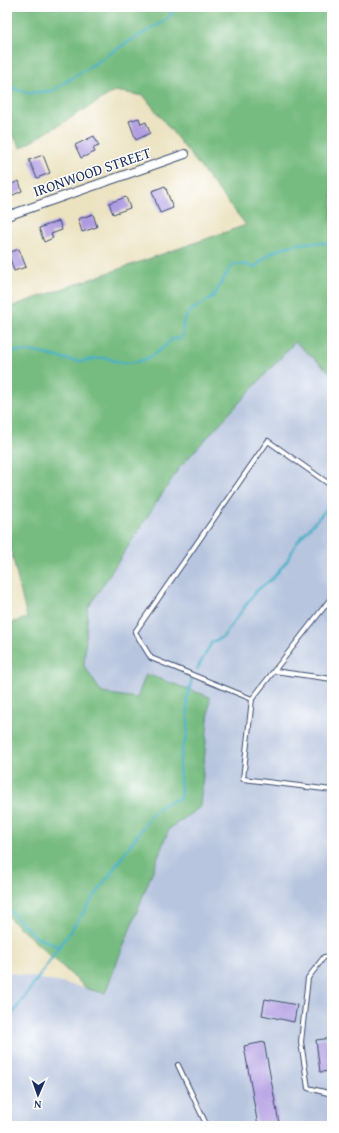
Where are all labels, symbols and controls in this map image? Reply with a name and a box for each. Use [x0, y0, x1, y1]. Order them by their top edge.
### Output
street label: IRONWOOD STREET [30, 141, 154, 202]
north arrow [18, 1075, 58, 1115]
text: N [33, 1097, 42, 1113]

